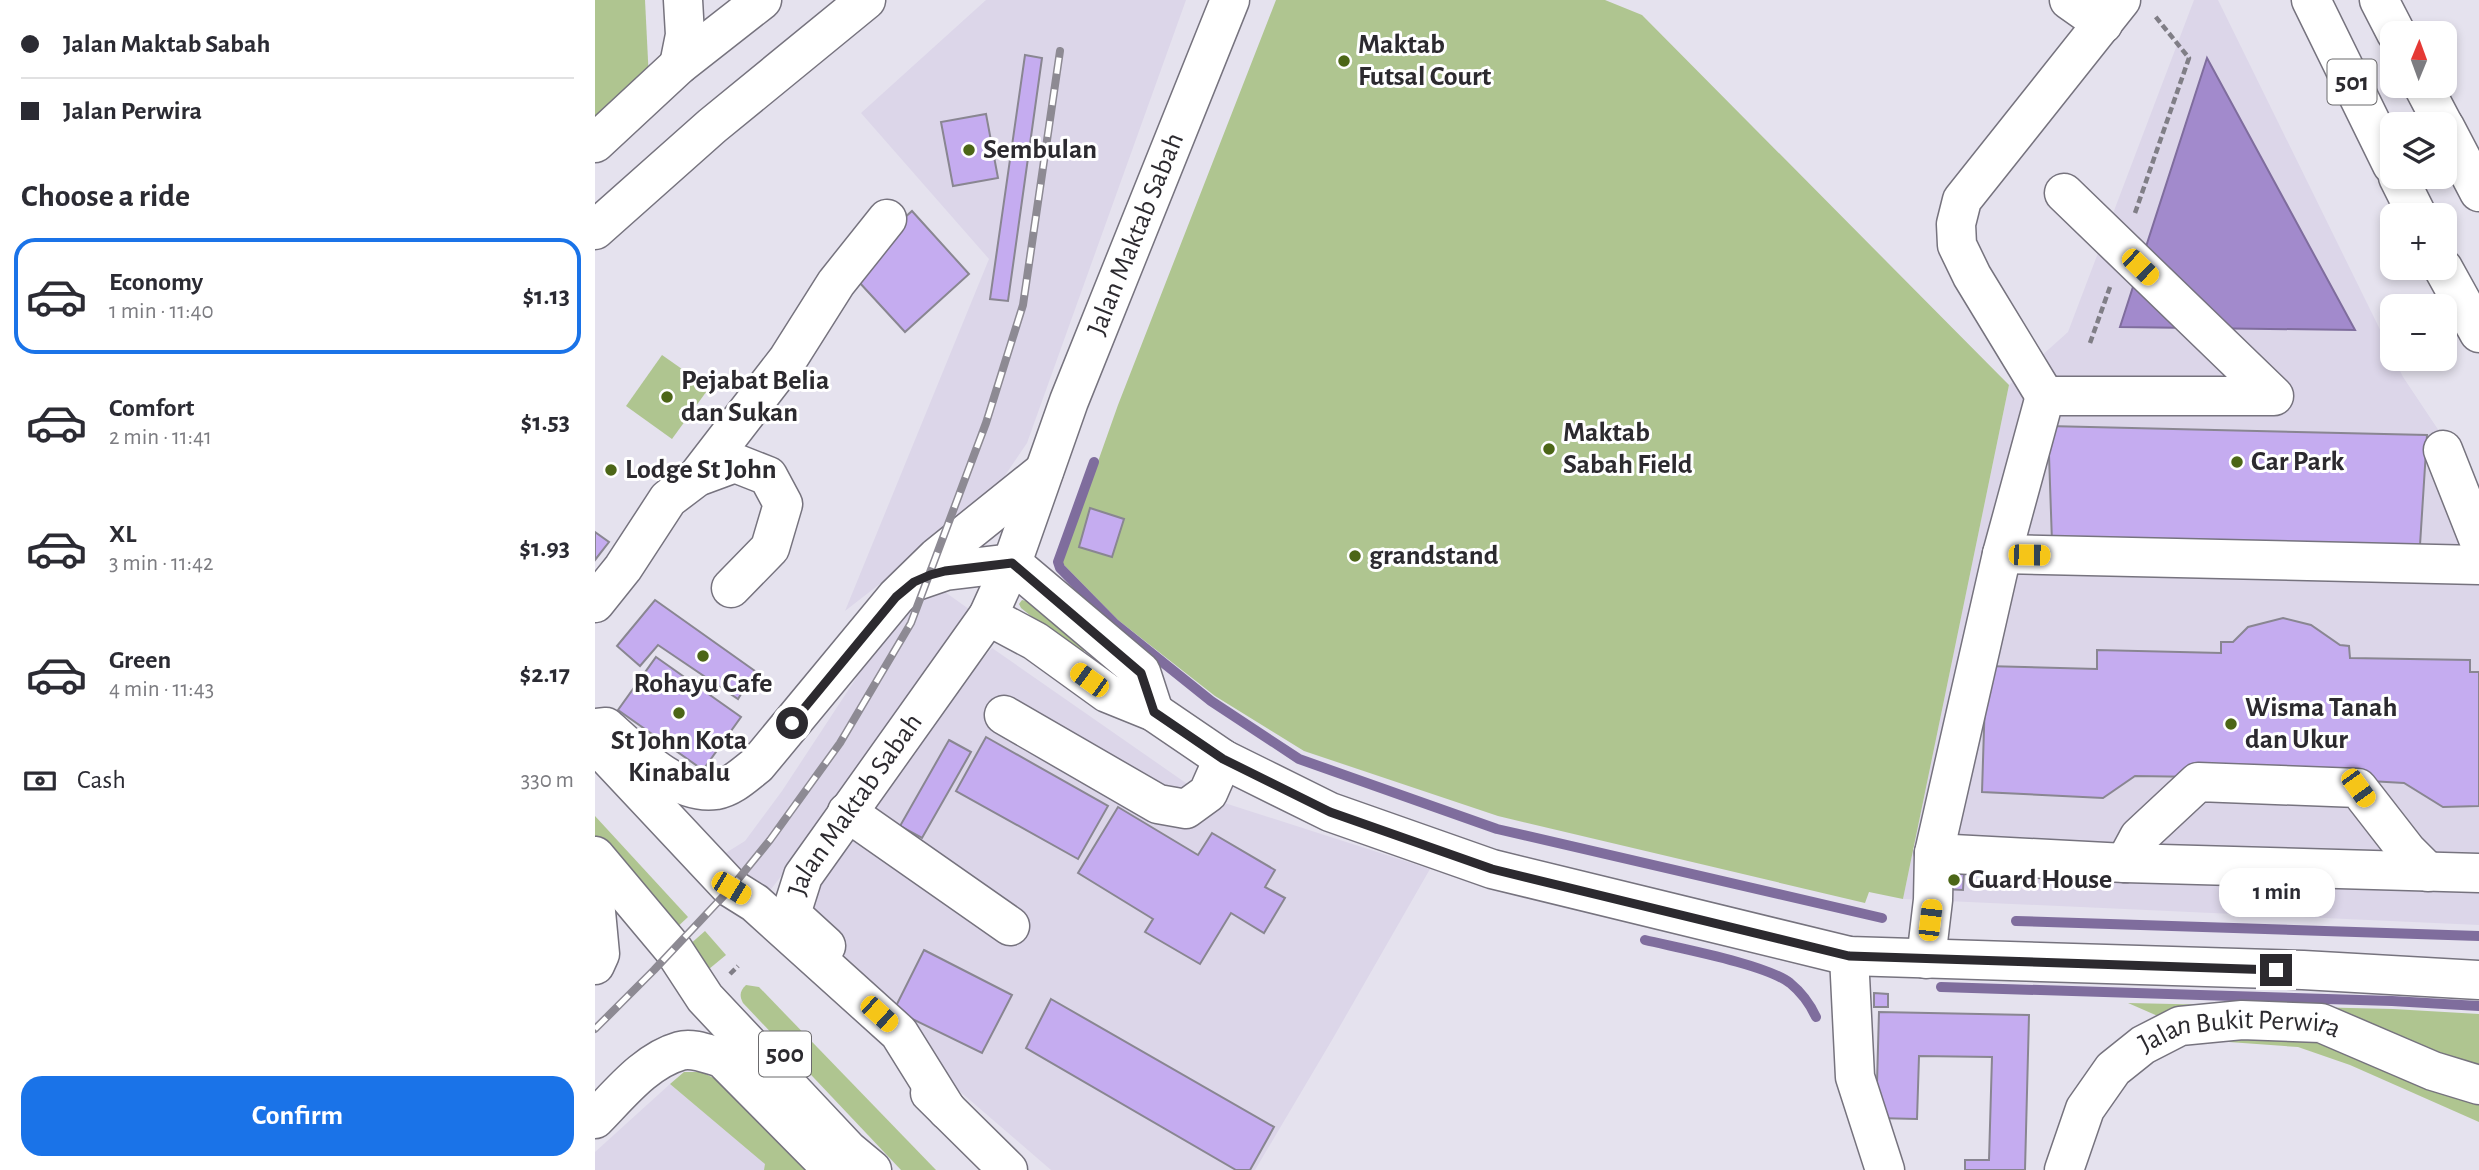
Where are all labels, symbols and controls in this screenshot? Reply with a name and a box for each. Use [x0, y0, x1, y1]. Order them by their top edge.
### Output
north arrow [2380, 21, 2457, 98]
map controls [2380, 21, 2457, 371]
text: Jalan Maktab Sabah [63, 31, 270, 57]
place label: Maktab Futsal Court [1358, 31, 1492, 91]
marker: Maktab Futsal Court [1336, 53, 1352, 69]
road number: 501 [2327, 60, 2377, 104]
text: Jalan Perwira [63, 98, 202, 124]
button: layers [2380, 112, 2457, 189]
street label: Jalan Maktab Sabah [1083, 129, 1189, 340]
place label: Sembulan [983, 136, 1097, 164]
marker: Sembulan [961, 142, 977, 158]
text: Choose a ride [21, 180, 190, 212]
button: + [2380, 203, 2457, 280]
car [2118, 245, 2163, 289]
icon: car [25, 265, 88, 328]
text: Economy [109, 269, 203, 295]
text: $1.13 [522, 283, 570, 309]
button: − [2380, 294, 2457, 371]
text: 1 min · 11:40 [109, 300, 214, 323]
place label: Pejabat Belia dan Sukan [681, 367, 829, 427]
marker: Pejabat Belia dan Sukan [659, 389, 675, 405]
icon: car [25, 391, 88, 454]
text: Comfort [109, 395, 194, 421]
text: $1.53 [521, 409, 570, 435]
place label: Maktab Sabah Field [1563, 419, 1693, 479]
text: 2 min · 11:41 [109, 426, 212, 449]
marker: Maktab Sabah Field [1541, 441, 1557, 457]
place label: Car Park [2251, 448, 2344, 476]
marker: Car Park [2229, 454, 2245, 470]
place label: Lodge St John [625, 456, 777, 484]
marker: Lodge St John [603, 462, 619, 478]
icon: car [25, 517, 88, 580]
text: XL [109, 521, 136, 547]
text: $1.93 [519, 535, 570, 561]
place label: grandstand [1369, 542, 1499, 570]
car [2008, 544, 2051, 566]
marker: grandstand [1347, 548, 1363, 564]
text: 3 min · 11:42 [109, 552, 214, 575]
icon: car [25, 643, 88, 706]
text: Green [109, 647, 171, 673]
marker: Rohayu Cafe [695, 648, 711, 664]
car [1066, 659, 1113, 701]
text: $2.17 [520, 661, 570, 687]
place label: Rohayu Cafe [634, 670, 772, 698]
text: 4 min · 11:43 [109, 678, 214, 701]
place label: Wisma Tanah dan Ukur [2245, 694, 2397, 754]
marker: St John Kota Kinabalu [671, 705, 687, 721]
route start [776, 707, 808, 739]
street label: Jalan Maktab Sabah [784, 709, 928, 899]
marker: Wisma Tanah dan Ukur [2223, 716, 2239, 732]
place label: St John Kota Kinabalu [611, 727, 747, 787]
icon: cash [21, 762, 59, 800]
car [2338, 765, 2379, 811]
text: Cash [77, 767, 126, 793]
text: 330 m [521, 769, 574, 792]
place label: Guard House [1968, 866, 2112, 894]
car [708, 868, 755, 908]
callout: 1 min [2218, 869, 2334, 918]
marker: Guard House [1946, 872, 1962, 888]
text: 1 min [2253, 881, 2301, 904]
car [1918, 898, 1943, 942]
route end [2260, 954, 2292, 986]
car [857, 992, 902, 1036]
street label: Jalan Bukit Perwira [2134, 1006, 2345, 1059]
road number: 500 [759, 1032, 811, 1077]
button: Confirm [21, 1076, 574, 1156]

